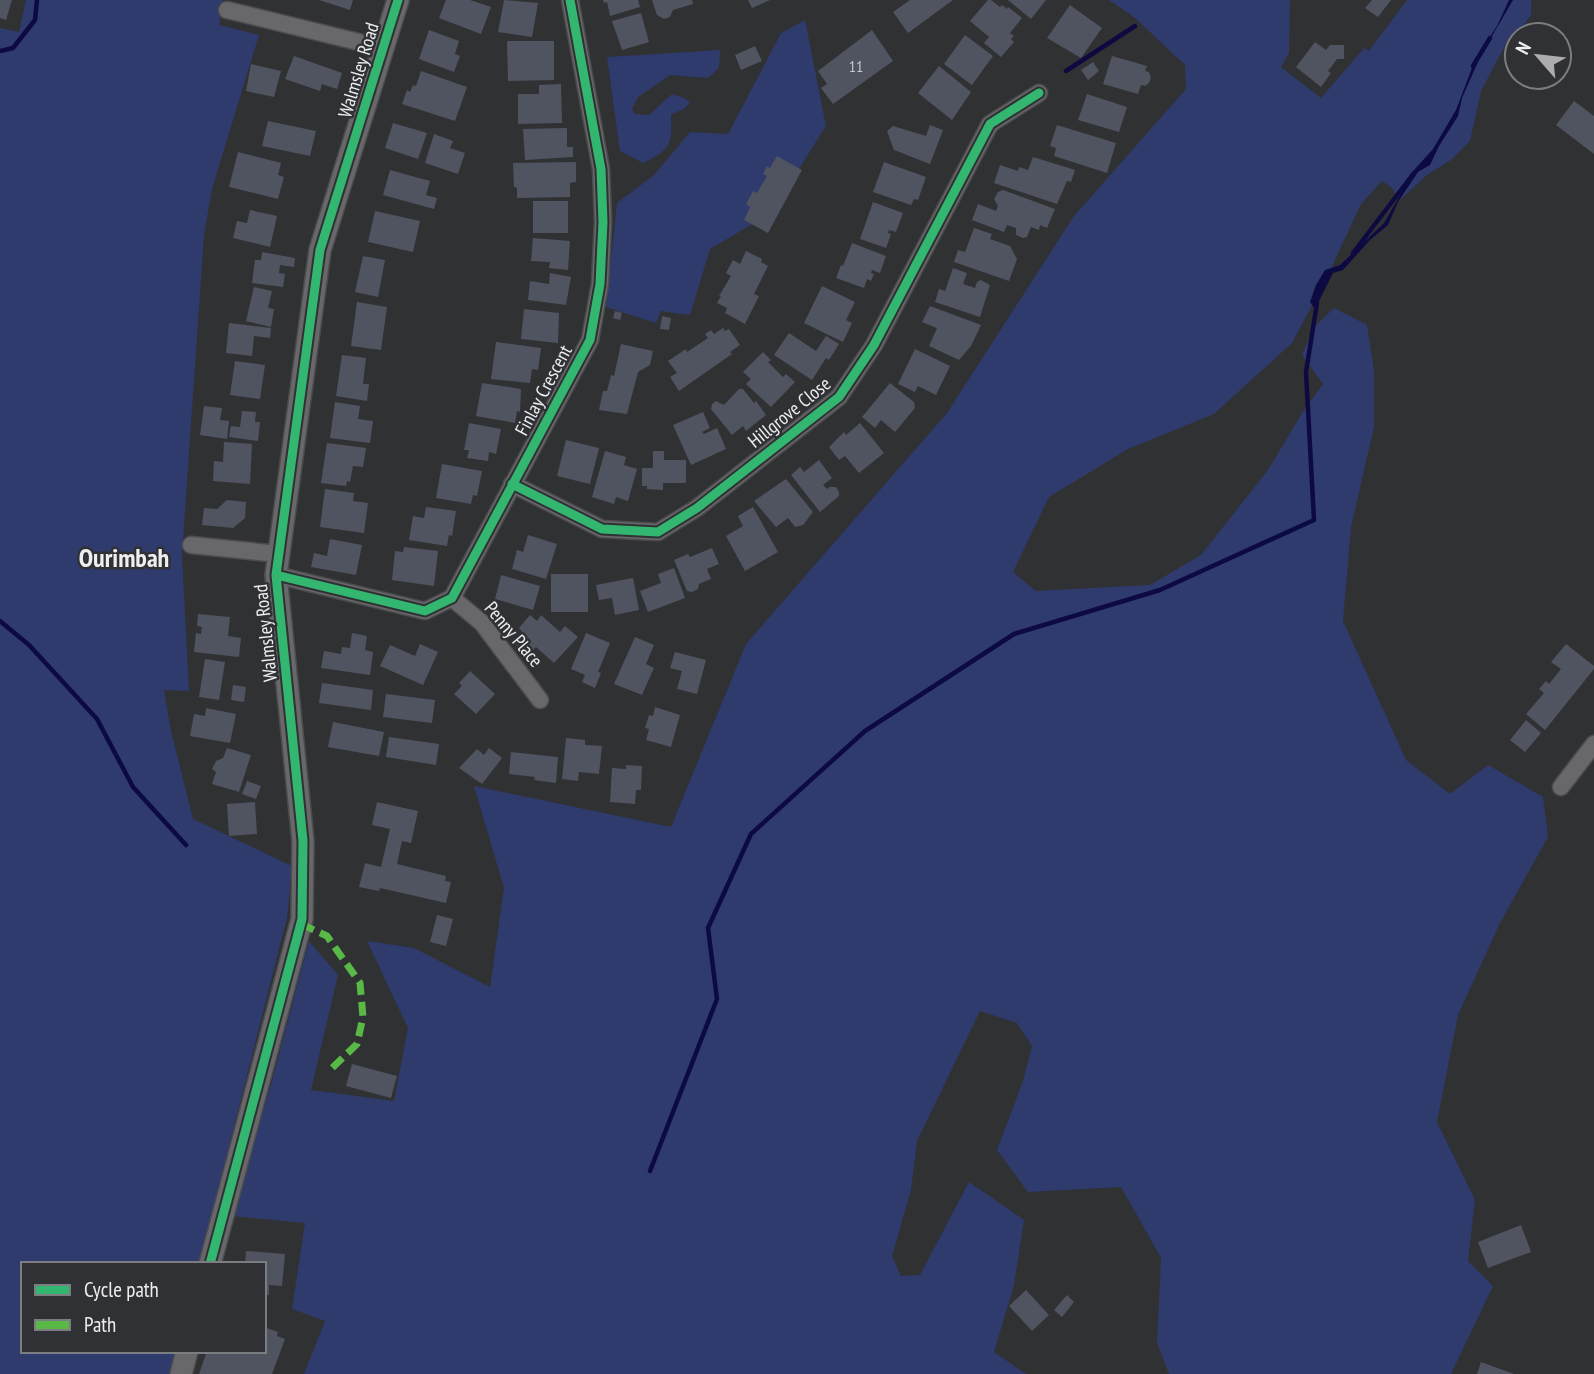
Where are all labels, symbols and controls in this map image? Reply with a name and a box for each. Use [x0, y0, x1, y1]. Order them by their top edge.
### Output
street label: Walmsley Road [332, 20, 384, 120]
north arrow [1503, 21, 1573, 91]
text: N [1510, 38, 1536, 58]
house number: 11 [849, 56, 863, 76]
street label: Finlay Crescent [509, 340, 577, 439]
street label: Hillgrove Close [743, 371, 835, 453]
district label: Ourimbah [79, 541, 169, 574]
street label: Walmsley Road [248, 583, 282, 683]
street label: Penny Place [480, 596, 548, 672]
legend [21, 1262, 266, 1353]
text: Cycle path [84, 1276, 159, 1303]
text: Path [84, 1311, 116, 1338]

